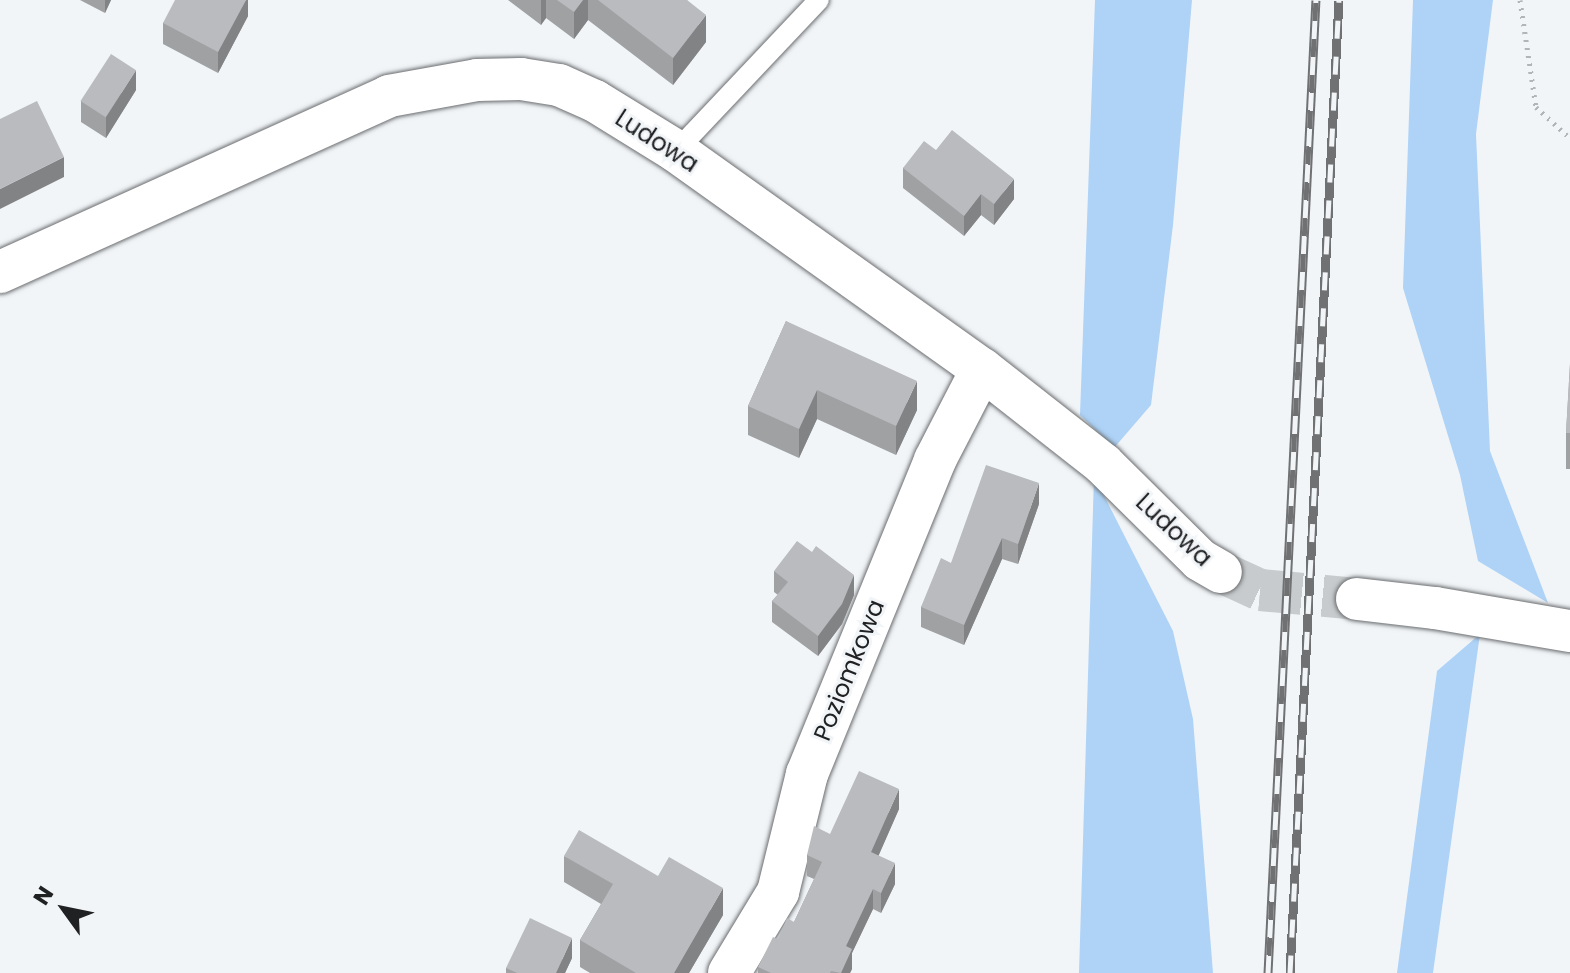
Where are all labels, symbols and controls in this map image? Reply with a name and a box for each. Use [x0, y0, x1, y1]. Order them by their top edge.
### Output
street label: Ludowa [610, 104, 704, 178]
street label: Ludowa [1130, 488, 1218, 572]
street label: Poziomkowa [808, 595, 890, 745]
north arrow [24, 869, 104, 949]
text: N [26, 880, 61, 911]

